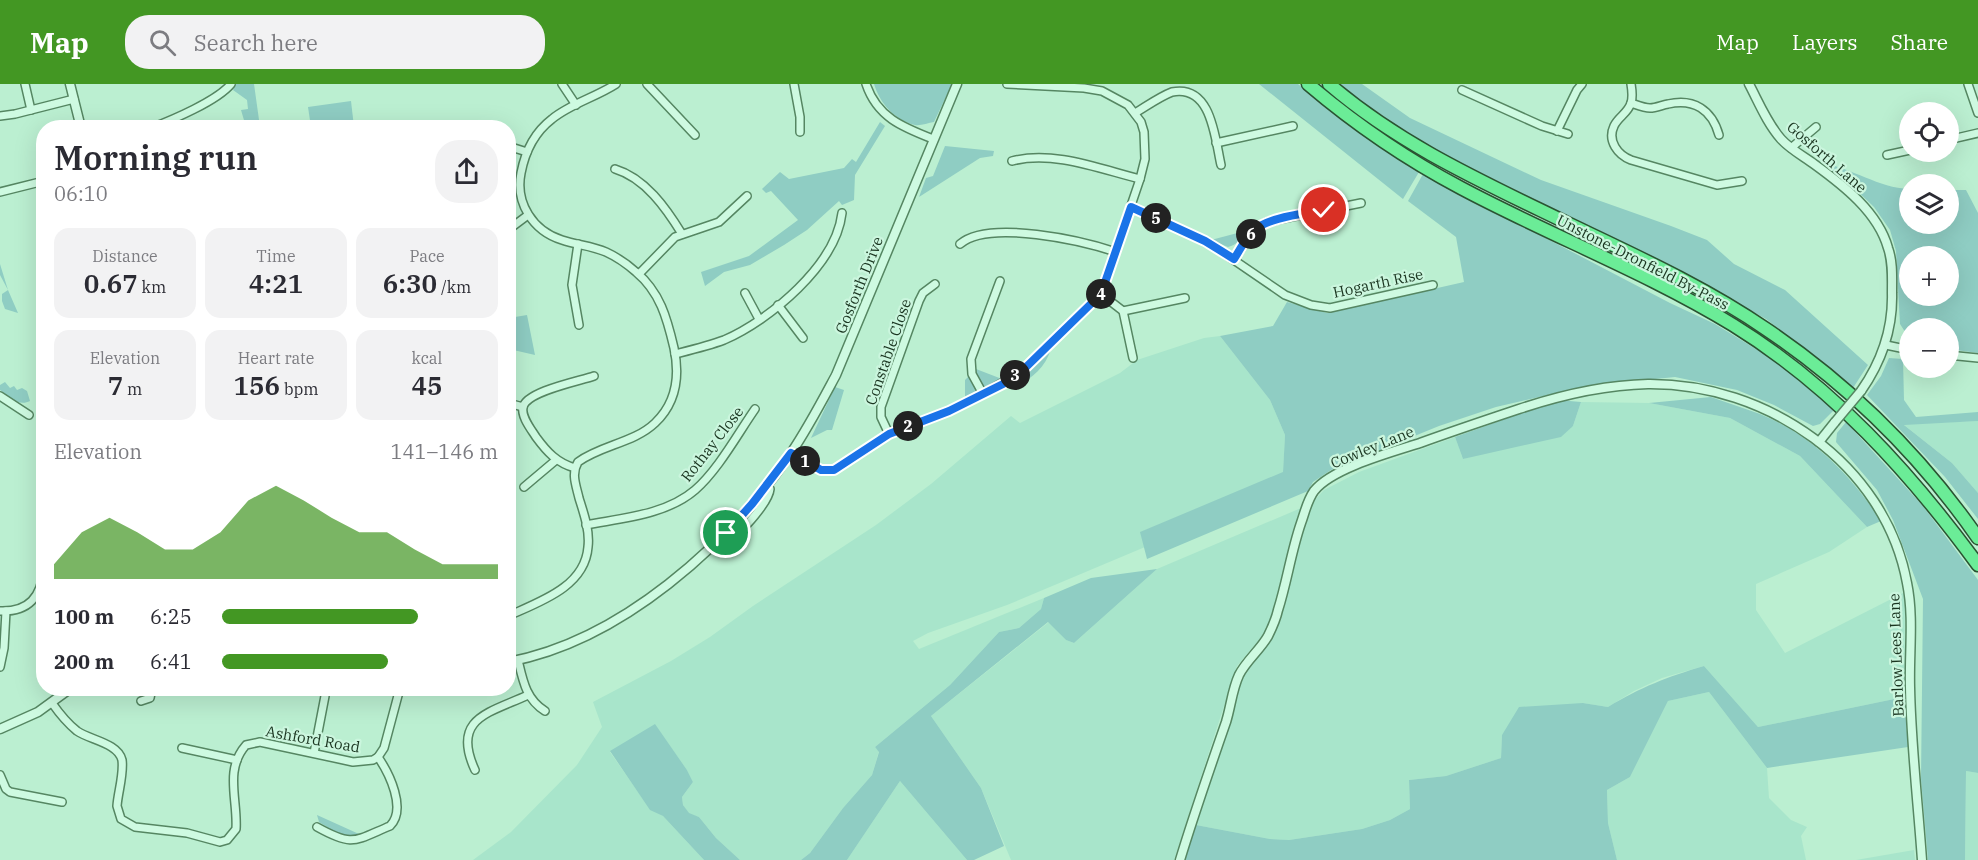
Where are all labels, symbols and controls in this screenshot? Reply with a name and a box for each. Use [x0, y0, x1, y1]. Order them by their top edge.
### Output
search box [125, 15, 545, 69]
text: Map [30, 24, 89, 61]
icon: search [146, 26, 179, 59]
text: Search here [194, 28, 318, 57]
text: Map [1716, 28, 1759, 56]
text: Layers [1792, 28, 1858, 56]
text: Share [1891, 28, 1948, 56]
map controls [1899, 102, 1959, 378]
button: locate [1899, 102, 1959, 162]
street label: Gosforth Lane [1783, 117, 1871, 197]
text: Morning run [54, 136, 257, 179]
button: share [435, 140, 498, 203]
button: layers [1899, 174, 1959, 234]
text: 06:10 [54, 180, 108, 207]
pin [1298, 184, 1349, 235]
icon: check [1307, 193, 1340, 226]
pin: 5 [1141, 203, 1171, 233]
text: 5 [1151, 208, 1161, 228]
street label: Unstone-Dronfield By-Pass [1554, 210, 1732, 314]
pin: 6 [1236, 219, 1266, 249]
text: 6 [1246, 224, 1256, 244]
street label: Gosforth Drive [831, 234, 887, 336]
text: Distance [92, 246, 158, 266]
text: Time [256, 246, 296, 266]
text: Pace [409, 246, 445, 266]
button: + [1899, 246, 1959, 306]
street label: Hogarth Rise [1331, 264, 1425, 302]
text: 0.67 [84, 266, 138, 300]
text: 4:21 [249, 266, 303, 300]
text: 6:30 [383, 266, 437, 300]
text: km [138, 277, 166, 297]
text: /km [437, 277, 471, 297]
pin: 4 [1086, 279, 1116, 309]
text: 4 [1096, 284, 1106, 304]
street label: Constable Close [861, 296, 915, 408]
button: − [1899, 318, 1959, 378]
text: Elevation [90, 348, 160, 368]
text: Heart rate [238, 348, 314, 368]
text: kcal [412, 348, 442, 368]
pin: 3 [1000, 360, 1030, 390]
text: 3 [1010, 365, 1020, 385]
text: 7 [108, 368, 123, 402]
text: 156 [233, 368, 280, 402]
text: 45 [411, 368, 443, 402]
text: m [123, 379, 142, 399]
text: bpm [280, 379, 319, 399]
street label: Rothay Close [677, 402, 747, 486]
pin: 2 [893, 411, 923, 441]
text: 2 [903, 416, 913, 436]
street label: Cowley Lane [1328, 422, 1416, 472]
text: Elevation [54, 438, 142, 465]
text: 141–146 m [391, 438, 498, 465]
pin: 1 [790, 446, 820, 476]
text: 1 [800, 451, 810, 471]
pin [700, 507, 751, 558]
icon: arrive [709, 516, 742, 549]
street label: Barlow Lees Lane [1884, 593, 1908, 717]
text: 100 m [54, 603, 114, 630]
text: 6:25 [150, 603, 192, 630]
text: 200 m [54, 648, 114, 675]
text: 6:41 [150, 648, 192, 675]
street label: Ashford Road [264, 721, 362, 757]

